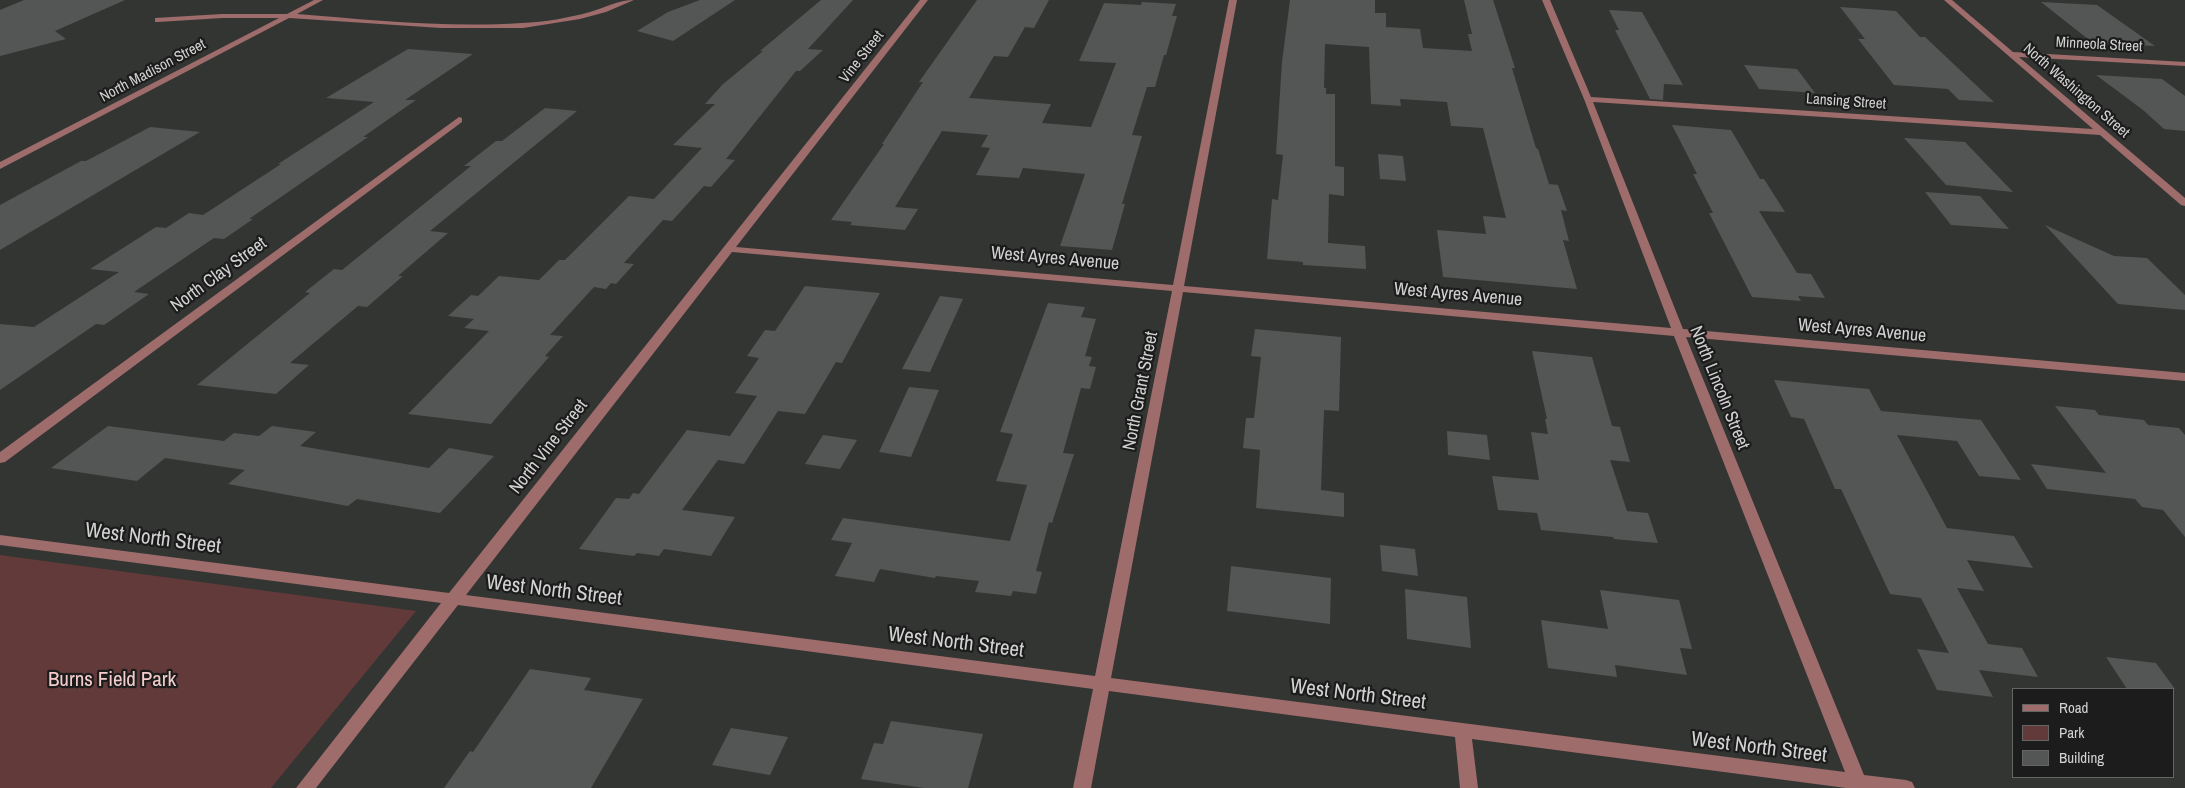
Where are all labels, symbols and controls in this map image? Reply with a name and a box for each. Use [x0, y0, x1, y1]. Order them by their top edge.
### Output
street label: Vine Street [836, 27, 888, 87]
street label: Minneola Street [2055, 34, 2143, 56]
street label: North Madison Street [97, 36, 209, 106]
street label: North Washington Street [2019, 40, 2133, 142]
street label: Lansing Street [1805, 90, 1887, 114]
street label: North Clay Street [167, 233, 271, 317]
street label: West Ayres Avenue [990, 243, 1120, 275]
street label: West Ayres Avenue [1393, 279, 1523, 311]
street label: West Ayres Avenue [1797, 315, 1927, 347]
street label: North Lincoln Street [1684, 323, 1754, 453]
street label: North Grant Street [1119, 330, 1163, 452]
street label: North Vine Street [505, 396, 593, 498]
street label: West North Street [84, 518, 222, 560]
street label: West North Street [485, 570, 623, 612]
street label: West North Street [887, 622, 1025, 664]
park label: Burns Field Park [48, 667, 176, 693]
street label: West North Street [1289, 674, 1427, 716]
legend [2012, 688, 2175, 778]
text: Road [2059, 697, 2088, 718]
text: Park [2059, 722, 2084, 743]
street label: West North Street [1690, 727, 1828, 769]
text: Building [2059, 747, 2104, 768]

